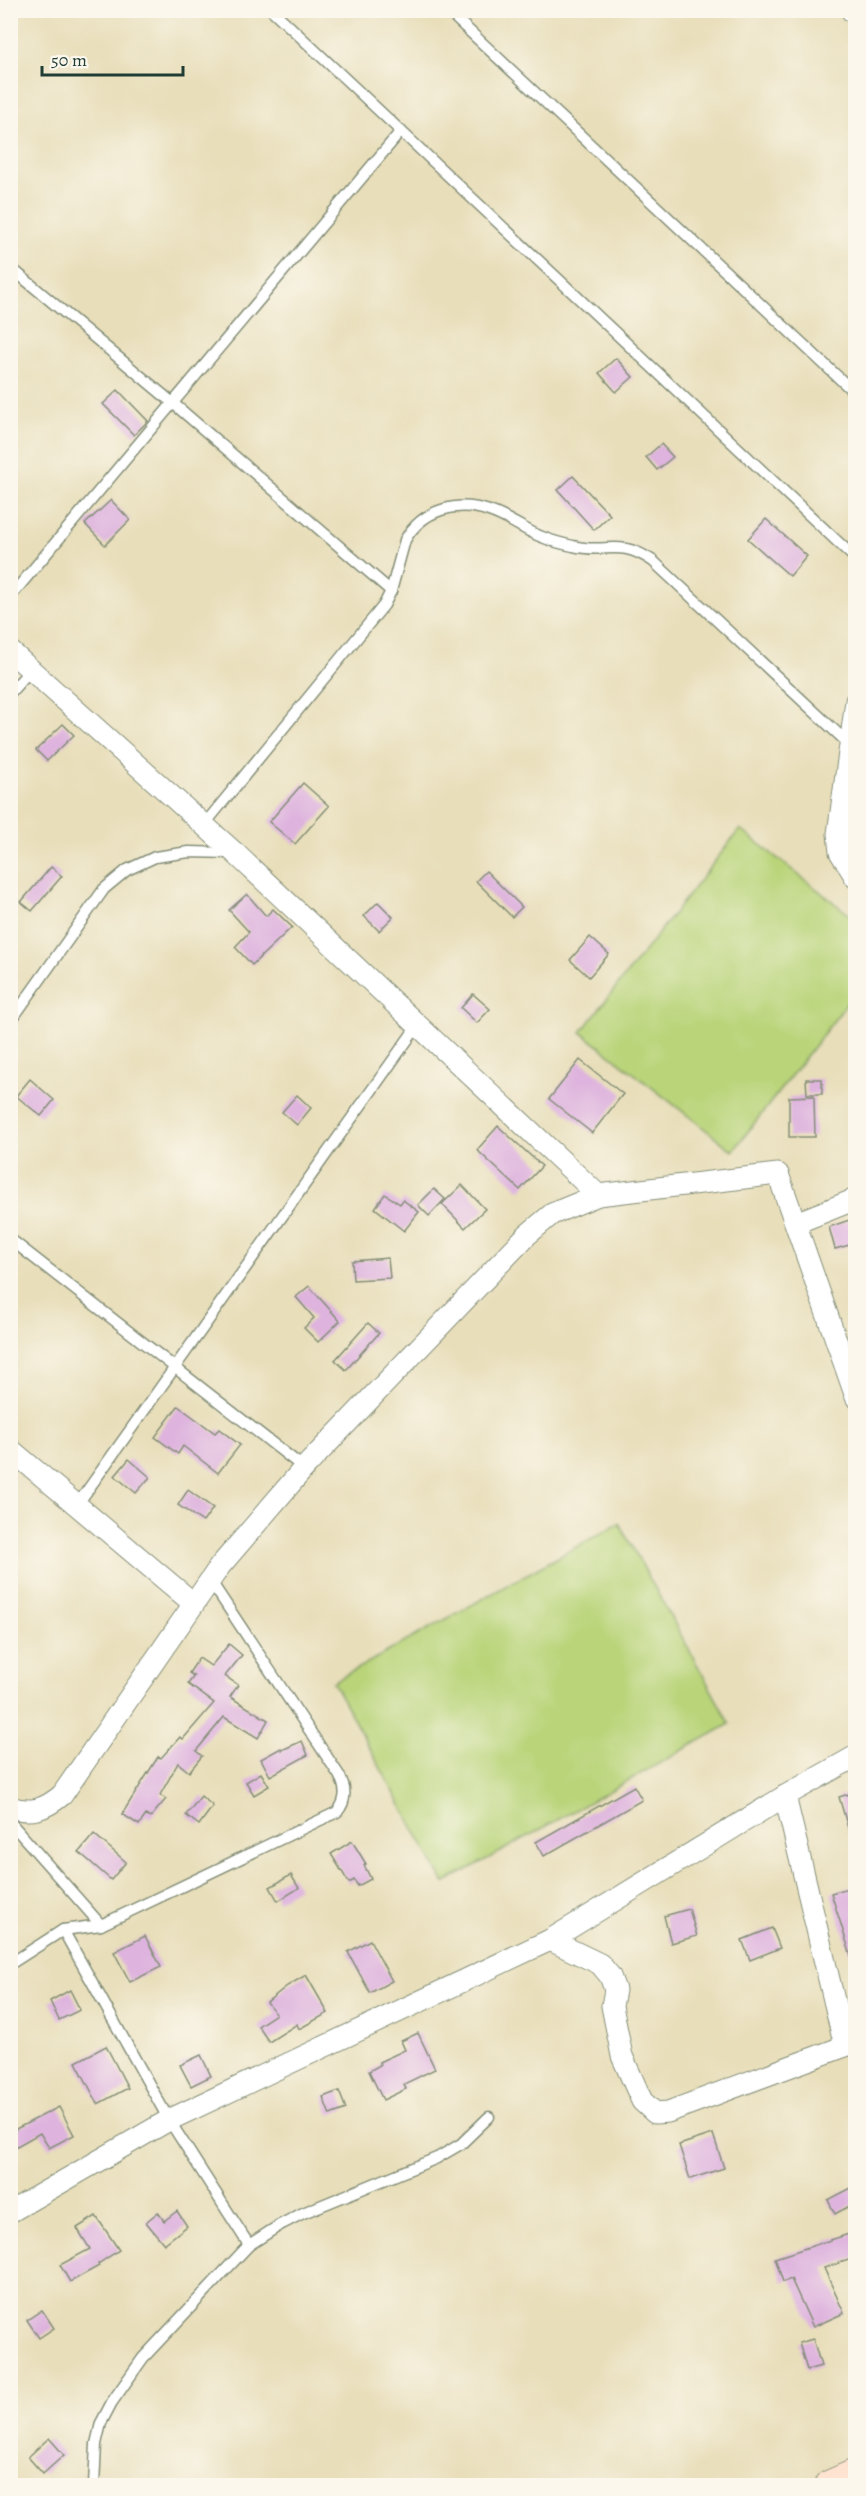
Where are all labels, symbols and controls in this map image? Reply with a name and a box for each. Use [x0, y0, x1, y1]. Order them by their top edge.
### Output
scale bar [42, 39, 183, 77]
text: 50 m [51, 48, 87, 72]

